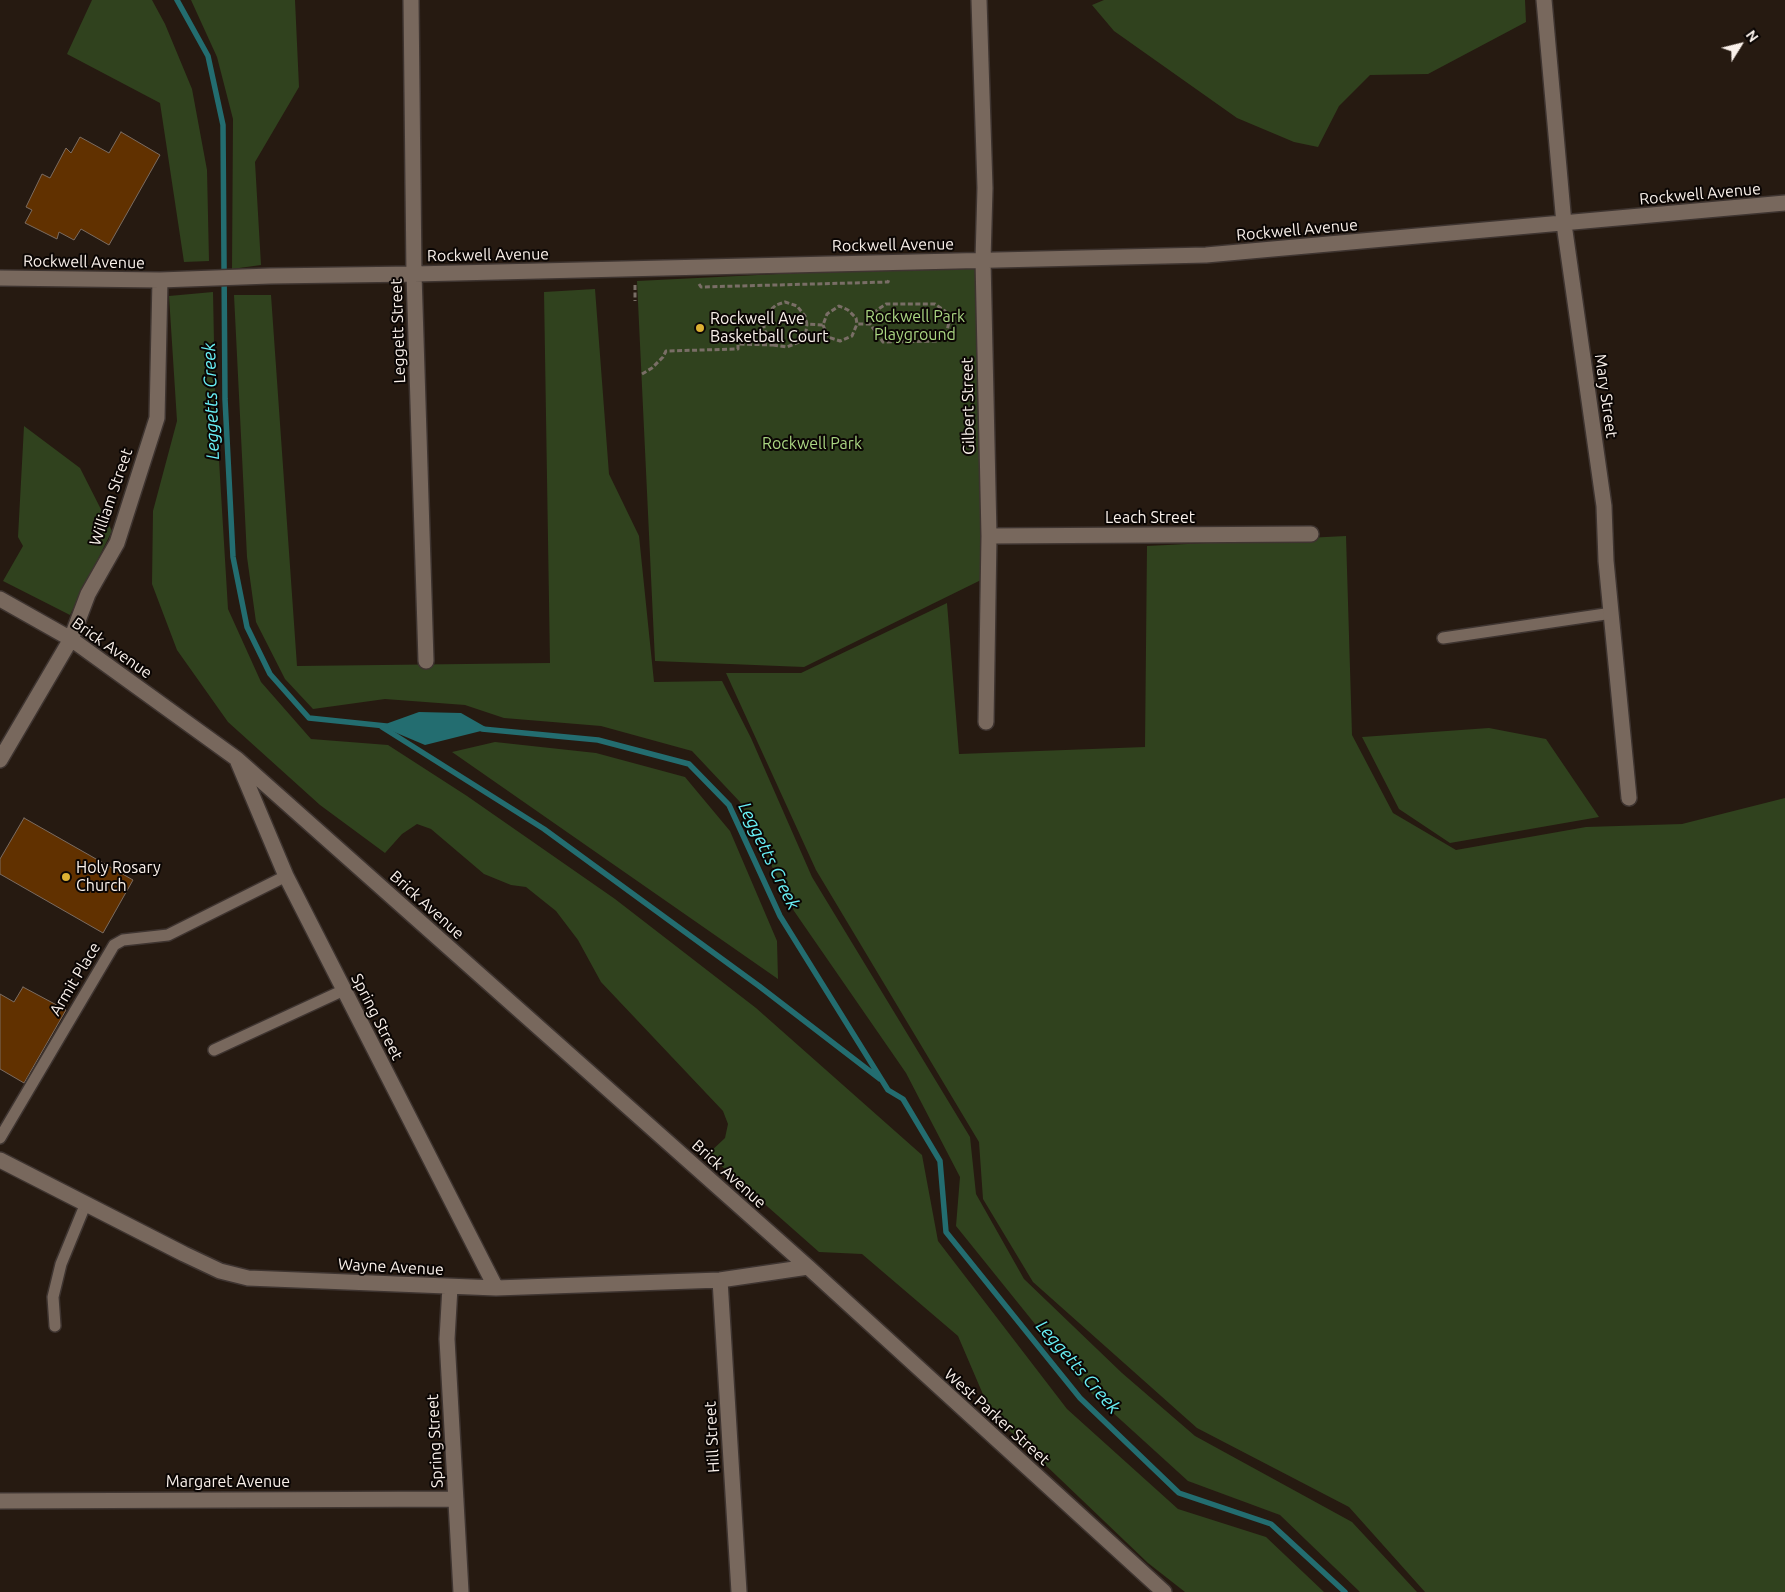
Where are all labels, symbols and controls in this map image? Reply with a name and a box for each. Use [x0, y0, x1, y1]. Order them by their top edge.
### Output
north arrow [1715, 20, 1765, 70]
text: N [1743, 27, 1762, 45]
street label: Rockwell Avenue [1638, 179, 1762, 209]
street label: Rockwell Avenue [1235, 215, 1359, 245]
street label: Rockwell Avenue [832, 234, 954, 256]
street label: Rockwell Avenue [427, 244, 549, 266]
street label: Rockwell Avenue [23, 251, 145, 273]
street label: Leggett Street [387, 278, 409, 384]
park label: Rockwell Park Playground [865, 307, 965, 345]
place label: Rockwell Ave Basketball Court [710, 309, 829, 347]
marker: Rockwell Ave Basketball Court [694, 322, 706, 334]
water label: Leggetts Creek [198, 342, 224, 460]
street label: Mary Street [1591, 353, 1621, 439]
street label: Gilbert Street [958, 357, 978, 455]
park label: Rockwell Park [762, 434, 862, 454]
street label: William Street [85, 446, 137, 548]
street label: Leach Street [1105, 508, 1195, 528]
street label: Brick Avenue [68, 613, 156, 683]
water label: Leggetts Creek [734, 799, 804, 913]
place label: Holy Rosary Church [76, 858, 161, 896]
street label: Brick Avenue [386, 867, 468, 943]
marker: Holy Rosary Church [60, 871, 72, 883]
street label: Armit Place [46, 939, 104, 1019]
street label: Spring Street [347, 971, 407, 1063]
street label: Brick Avenue [688, 1136, 770, 1212]
street label: Wayne Avenue [338, 1255, 444, 1279]
water label: Leggetts Creek [1031, 1316, 1125, 1418]
street label: West Parker Street [940, 1365, 1054, 1469]
street label: Spring Street [423, 1393, 447, 1489]
street label: Hill Street [701, 1401, 723, 1473]
street label: Margaret Avenue [166, 1472, 290, 1492]

